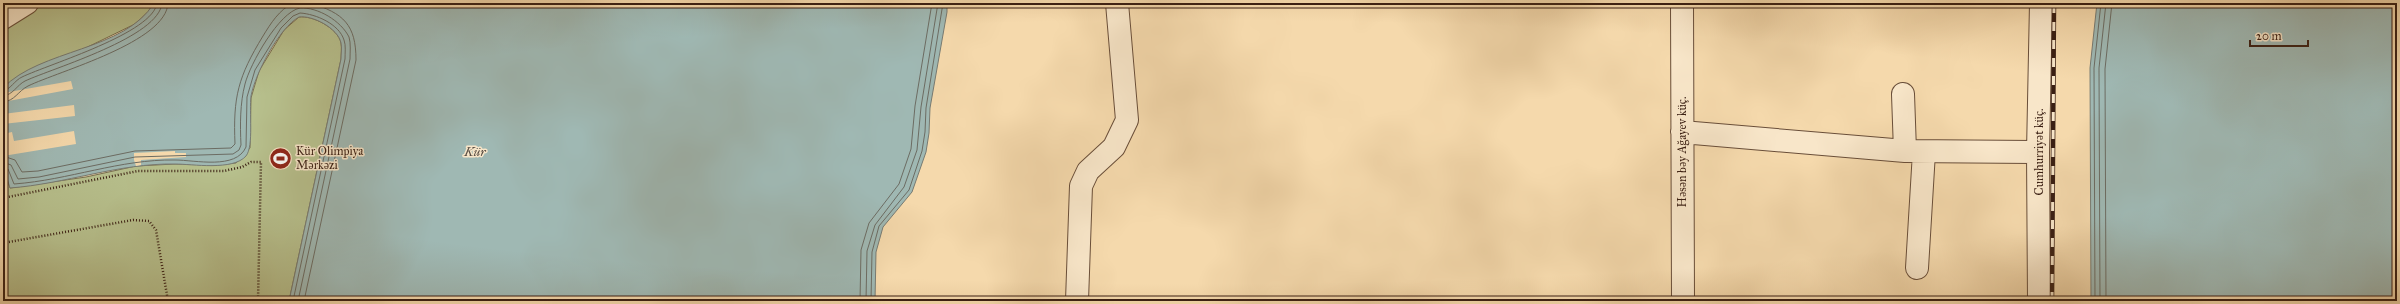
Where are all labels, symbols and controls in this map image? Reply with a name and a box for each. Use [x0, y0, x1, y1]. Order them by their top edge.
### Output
scale bar [2250, 22, 2308, 48]
text: 20 m [2256, 29, 2282, 43]
street label: Həsən bəy Ağayev küç. [1675, 97, 1690, 207]
street label: Cumhurriyət küç. [2032, 108, 2046, 196]
place label: Kür Olimpiya Mərkəzi [296, 144, 364, 172]
water label: Kür [463, 144, 486, 160]
sports icon: Kür Olimpiya Mərkəzi [268, 145, 294, 171]

